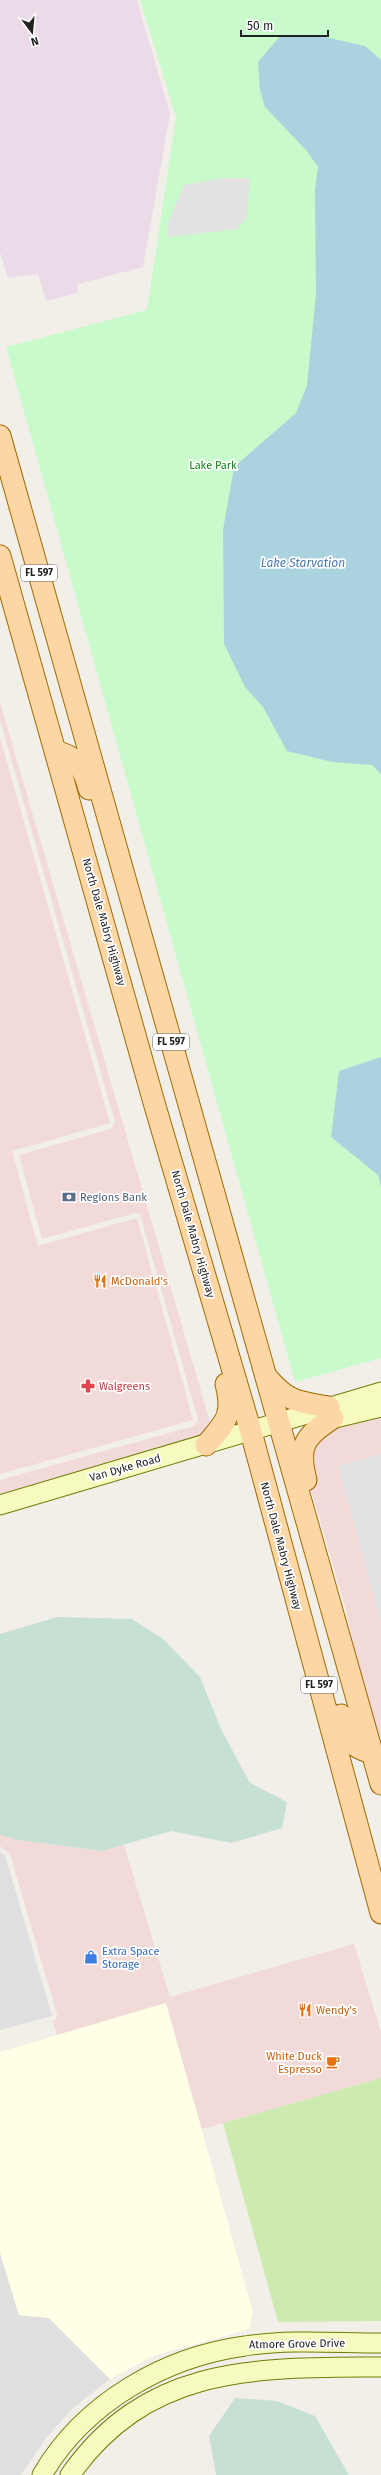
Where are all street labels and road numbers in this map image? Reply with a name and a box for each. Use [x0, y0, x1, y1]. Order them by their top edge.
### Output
road number: FL 597 [21, 565, 57, 581]
street label: North Dale Mabry Highway [80, 857, 129, 988]
road number: FL 597 [153, 1034, 189, 1050]
street label: North Dale Mabry Highway [169, 1169, 218, 1300]
street label: Van Dyke Road [88, 1452, 162, 1484]
street label: North Dale Mabry Highway [258, 1481, 304, 1612]
road number: FL 597 [301, 1677, 337, 1693]
street label: Atmore Grove Drive [249, 2337, 345, 2351]

